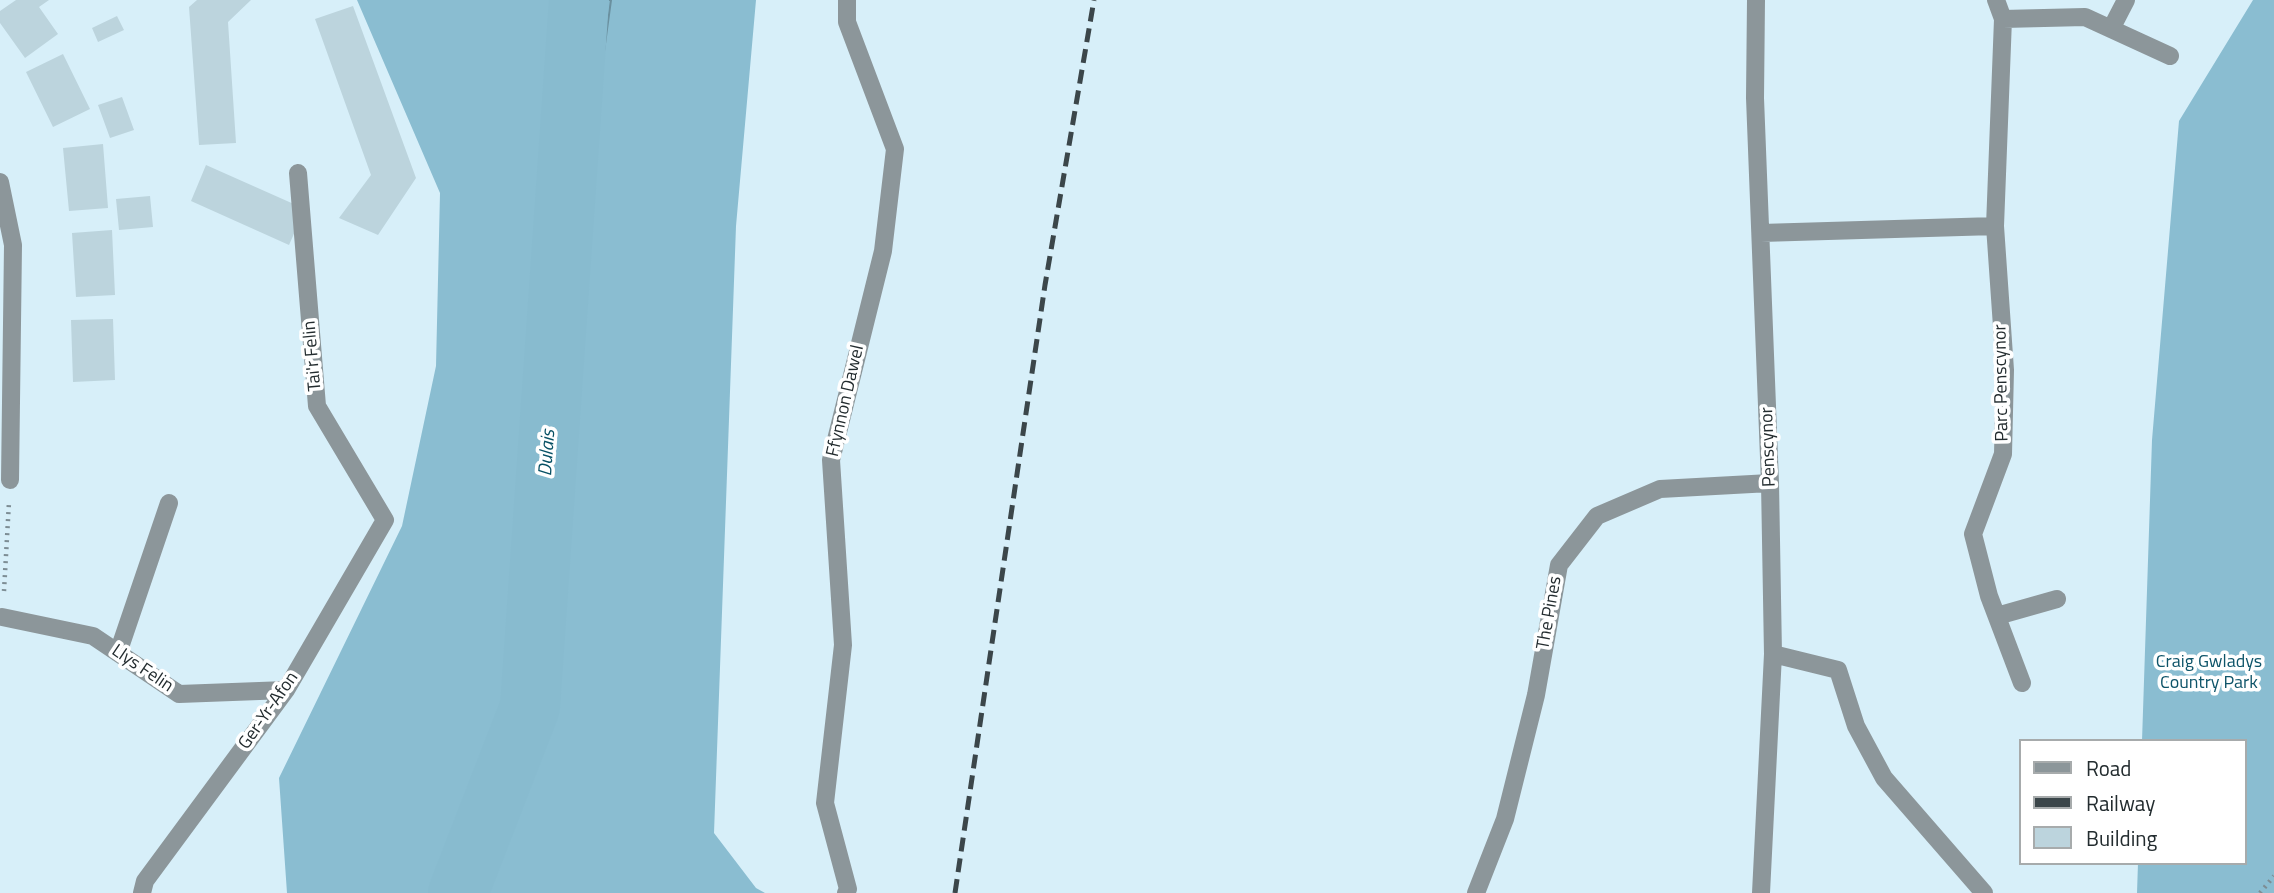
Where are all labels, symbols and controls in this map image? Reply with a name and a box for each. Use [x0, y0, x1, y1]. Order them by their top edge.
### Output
street label: Tai'r Felin [299, 320, 327, 392]
street label: Parc Penscynor [1990, 324, 2014, 442]
street label: Ffynnon Dawel [823, 343, 869, 459]
street label: Penscynor [1757, 407, 1781, 487]
water label: Dulais [535, 429, 561, 477]
street label: The Pines [1533, 575, 1567, 651]
street label: Llys Felin [107, 641, 177, 697]
park label: Craig Gwladys Country Park [2156, 652, 2262, 694]
street label: Ger-Yr-Afon [235, 668, 303, 754]
legend [2018, 739, 2246, 865]
text: Road [2086, 752, 2131, 784]
text: Railway [2086, 787, 2155, 819]
text: Building [2086, 822, 2157, 854]

